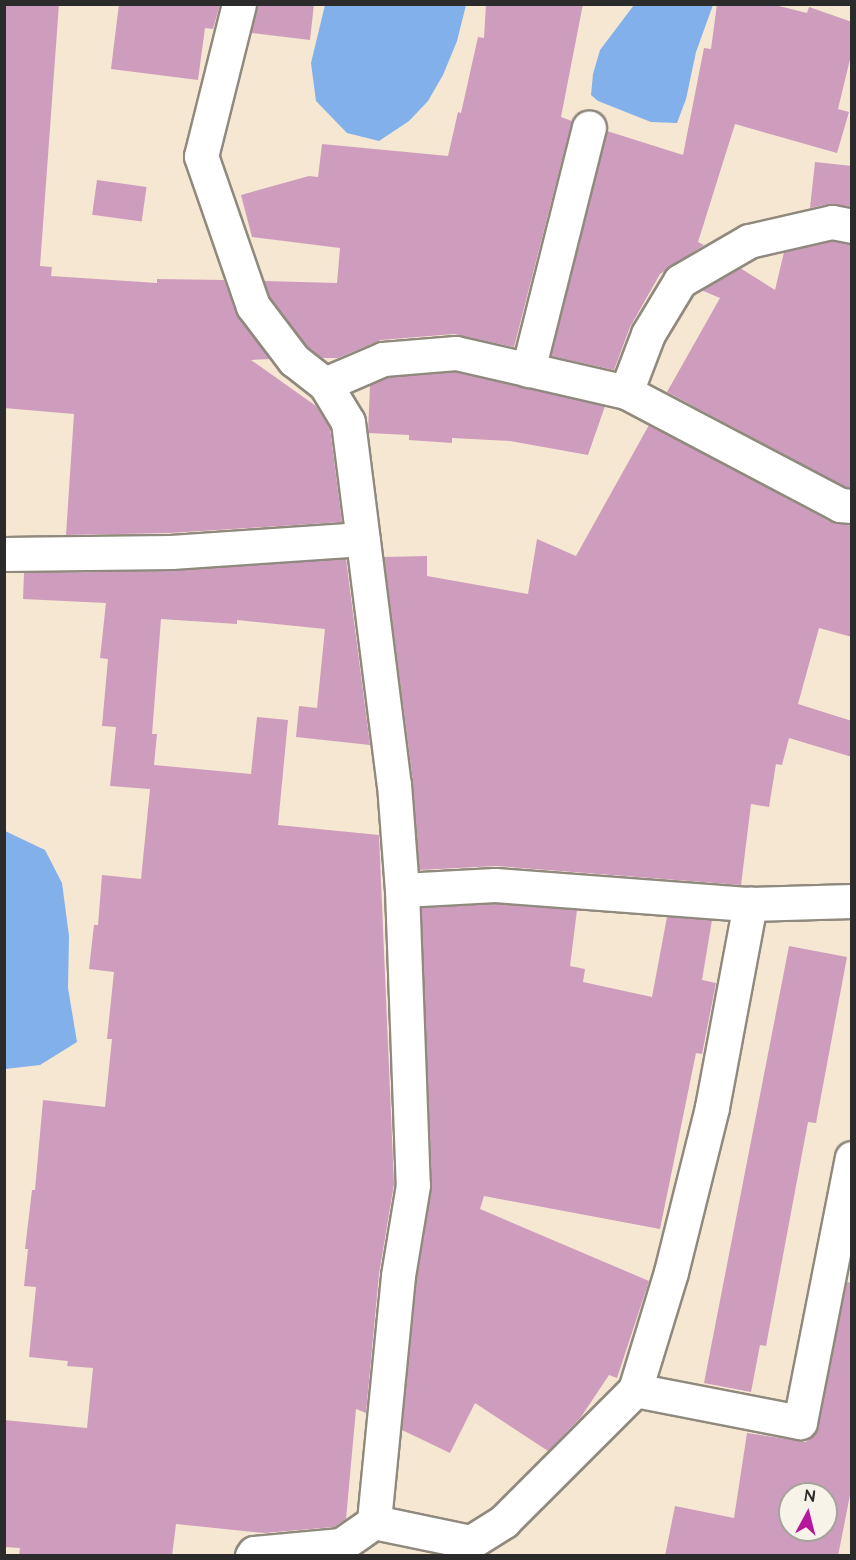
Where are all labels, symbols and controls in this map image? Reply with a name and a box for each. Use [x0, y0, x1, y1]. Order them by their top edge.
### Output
north arrow [778, 1482, 838, 1542]
text: N [804, 1485, 816, 1508]

